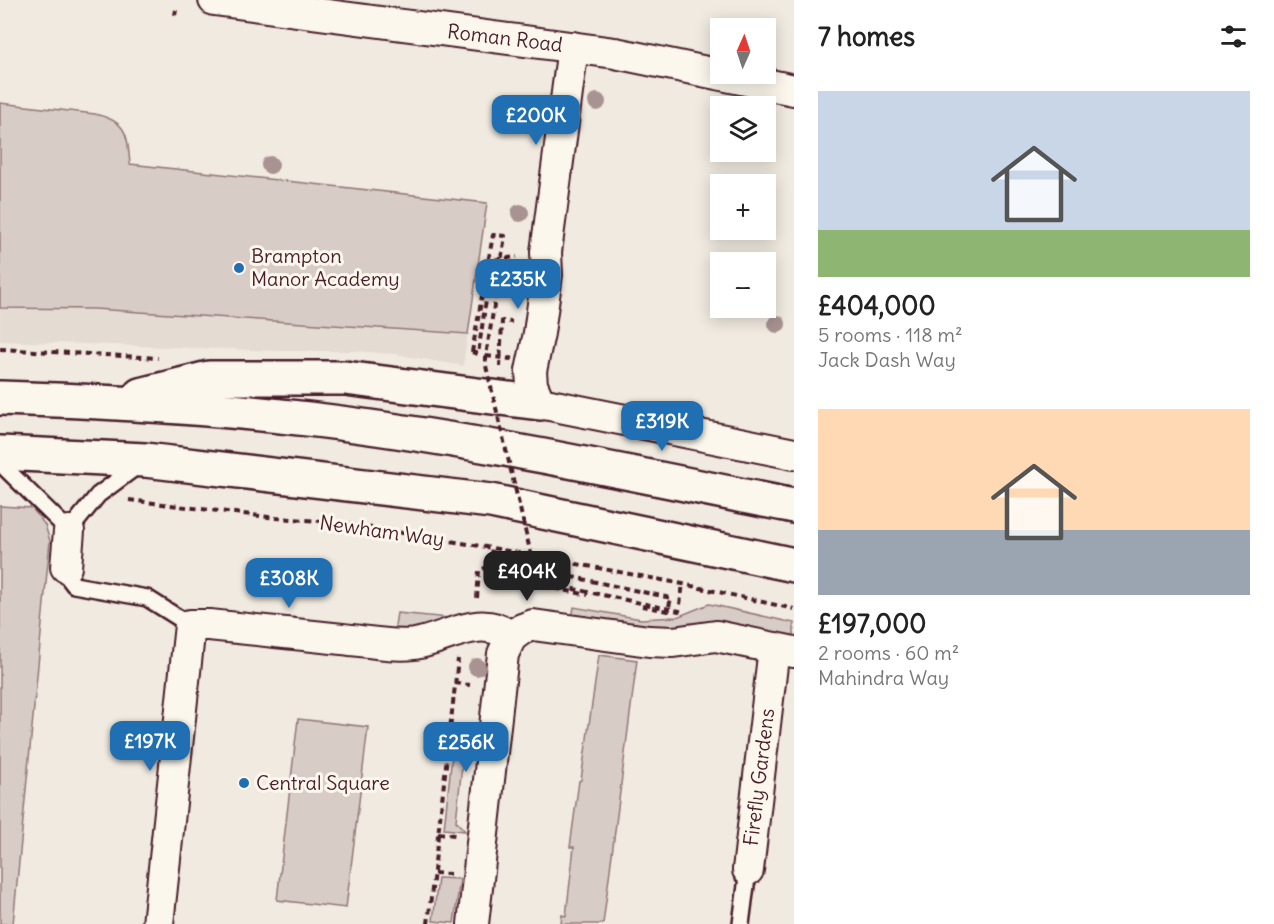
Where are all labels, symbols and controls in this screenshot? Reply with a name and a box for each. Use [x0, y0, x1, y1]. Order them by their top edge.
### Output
street label: Roman Road [446, 18, 564, 57]
north arrow [710, 18, 776, 84]
map controls [710, 18, 776, 318]
text: 7 homes [818, 20, 915, 53]
icon: filters [1217, 20, 1250, 53]
pin: £200K [494, 95, 578, 146]
button: layers [710, 96, 776, 162]
text: £200K [506, 102, 566, 127]
icon: home [980, 130, 1088, 238]
button: + [710, 174, 776, 240]
place label: Brampton Manor Academy [251, 243, 400, 291]
button: − [710, 252, 776, 318]
pin: £235K [476, 259, 560, 310]
marker: Brampton Manor Academy [232, 261, 246, 275]
text: £235K [490, 266, 546, 291]
text: £404,000 [818, 289, 936, 322]
text: 5 rooms · 118 m² [818, 322, 963, 347]
text: Jack Dash Way [818, 347, 956, 372]
pin: £319K [620, 401, 704, 452]
text: £319K [635, 408, 689, 433]
icon: home [980, 448, 1088, 556]
street label: Newham Way [318, 509, 446, 552]
pin: £404K [485, 551, 569, 602]
pin: £308K [247, 558, 331, 609]
text: £404K [497, 558, 557, 583]
text: £308K [259, 565, 319, 590]
text: £197,000 [818, 607, 926, 640]
text: 2 rooms · 60 m² [818, 640, 959, 665]
text: Mahindra Way [818, 665, 949, 690]
street label: Firefly Gardens [738, 707, 779, 847]
pin: £197K [108, 721, 192, 772]
pin: £256K [424, 722, 508, 773]
text: £197K [124, 728, 176, 753]
text: £256K [437, 729, 495, 754]
place label: Central Square [256, 770, 390, 795]
marker: Central Square [237, 776, 251, 790]

